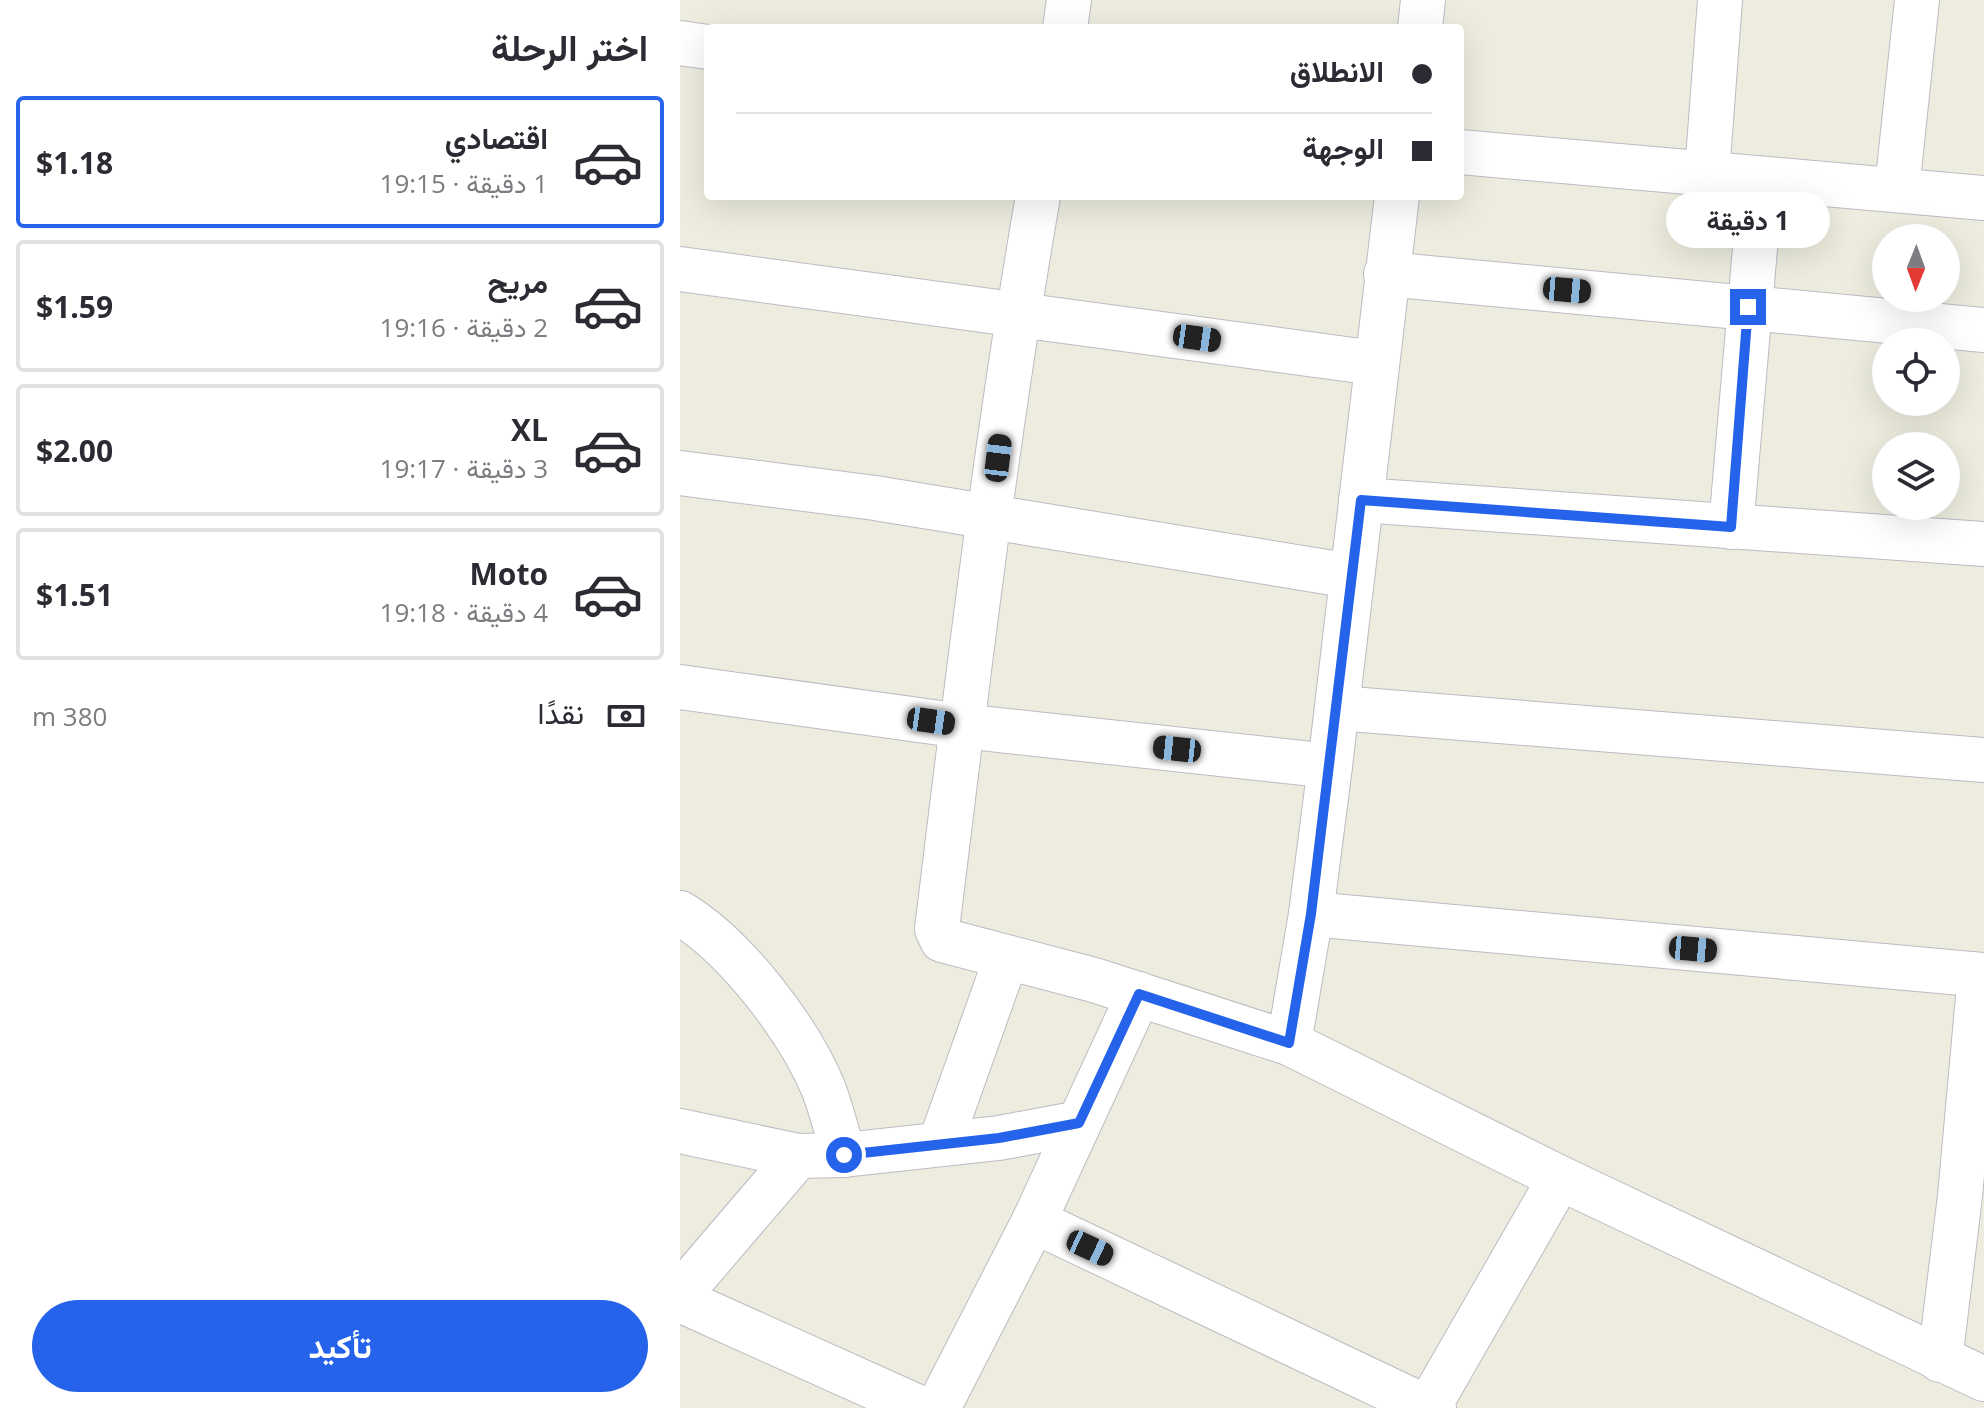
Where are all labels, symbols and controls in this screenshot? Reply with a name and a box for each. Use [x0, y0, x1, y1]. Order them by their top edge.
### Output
text: اختر الرحلة [491, 23, 648, 72]
text: الانطلاق [1290, 50, 1384, 91]
text: اقتصادي [445, 117, 548, 158]
icon: car [572, 126, 644, 198]
text: الوجهة [1302, 127, 1384, 168]
text: $1.18 [36, 142, 113, 183]
text: 1 دقيقة · 19:15 [380, 165, 548, 201]
callout: 1 دقيقة [1666, 191, 1830, 247]
text: 1 دقيقة [1707, 202, 1789, 238]
north arrow [1872, 224, 1960, 312]
map controls [1872, 224, 1960, 520]
text: مريح [488, 261, 548, 302]
icon: car [572, 270, 644, 342]
car [1542, 276, 1592, 304]
text: $1.59 [36, 286, 113, 327]
route end [1730, 289, 1766, 325]
text: 2 دقيقة · 19:16 [380, 309, 548, 345]
car [1172, 323, 1222, 353]
button: locate [1872, 328, 1960, 416]
text: XL [511, 409, 548, 450]
icon: car [572, 414, 644, 486]
text: $2.00 [36, 430, 113, 471]
button: layers [1872, 432, 1960, 520]
car [983, 433, 1013, 483]
text: 3 دقيقة · 19:17 [380, 450, 548, 486]
text: Moto [470, 553, 548, 594]
icon: car [572, 558, 644, 630]
text: $1.51 [36, 574, 113, 615]
text: 4 دقيقة · 19:18 [380, 594, 548, 630]
text: نقدًا [538, 692, 584, 733]
icon: cash [604, 694, 648, 738]
text: 380 m [32, 698, 107, 734]
car [906, 706, 956, 736]
car [1152, 735, 1202, 763]
car [1668, 935, 1718, 963]
route start [826, 1137, 862, 1173]
car [1063, 1227, 1117, 1269]
button: تأكيد [32, 1300, 648, 1392]

